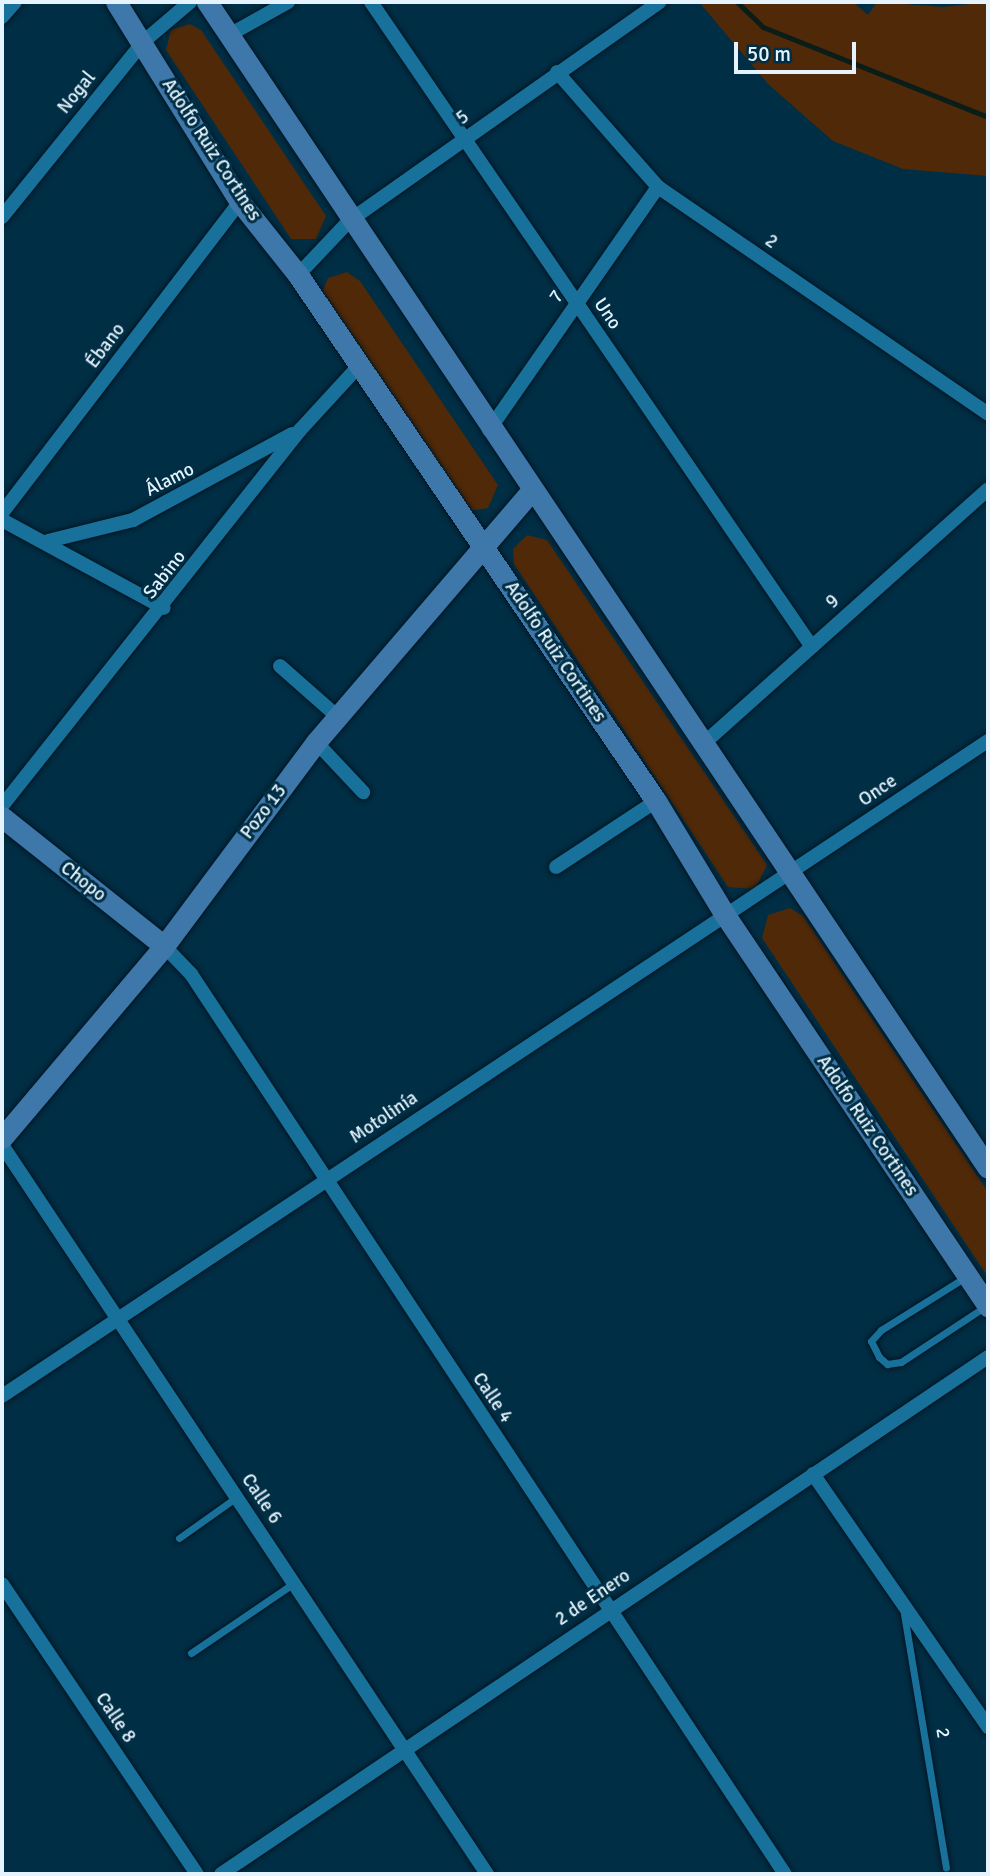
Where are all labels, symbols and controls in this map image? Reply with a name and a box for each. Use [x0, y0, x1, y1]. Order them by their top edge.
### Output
scale bar [738, 28, 860, 72]
text: 50 m [747, 41, 791, 67]
street label: Nogal [53, 67, 101, 119]
street label: Adolfo Ruiz Cortines [157, 75, 265, 225]
street label: 5 [452, 106, 474, 130]
street label: 2 [760, 230, 782, 254]
street label: 7 [545, 286, 569, 308]
street label: Uno [588, 294, 626, 334]
street label: Ébano [82, 319, 130, 373]
street label: Álamo [142, 458, 198, 502]
street label: Sabino [139, 546, 191, 604]
street label: Adolfo Ruiz Cortines [499, 577, 611, 727]
street label: 9 [822, 590, 844, 614]
street label: Once [855, 770, 901, 812]
street label: Pozo 13 [236, 780, 292, 844]
street label: Chopo [56, 857, 110, 907]
street label: Adolfo Ruiz Cortines [811, 1051, 923, 1201]
street label: Motolinía [346, 1087, 422, 1149]
street label: Calle 4 [467, 1369, 517, 1427]
street label: Calle 6 [236, 1470, 286, 1528]
street label: 2 de Enero [551, 1565, 635, 1631]
street label: Calle 8 [90, 1689, 140, 1747]
street label: 2 [930, 1726, 954, 1740]

